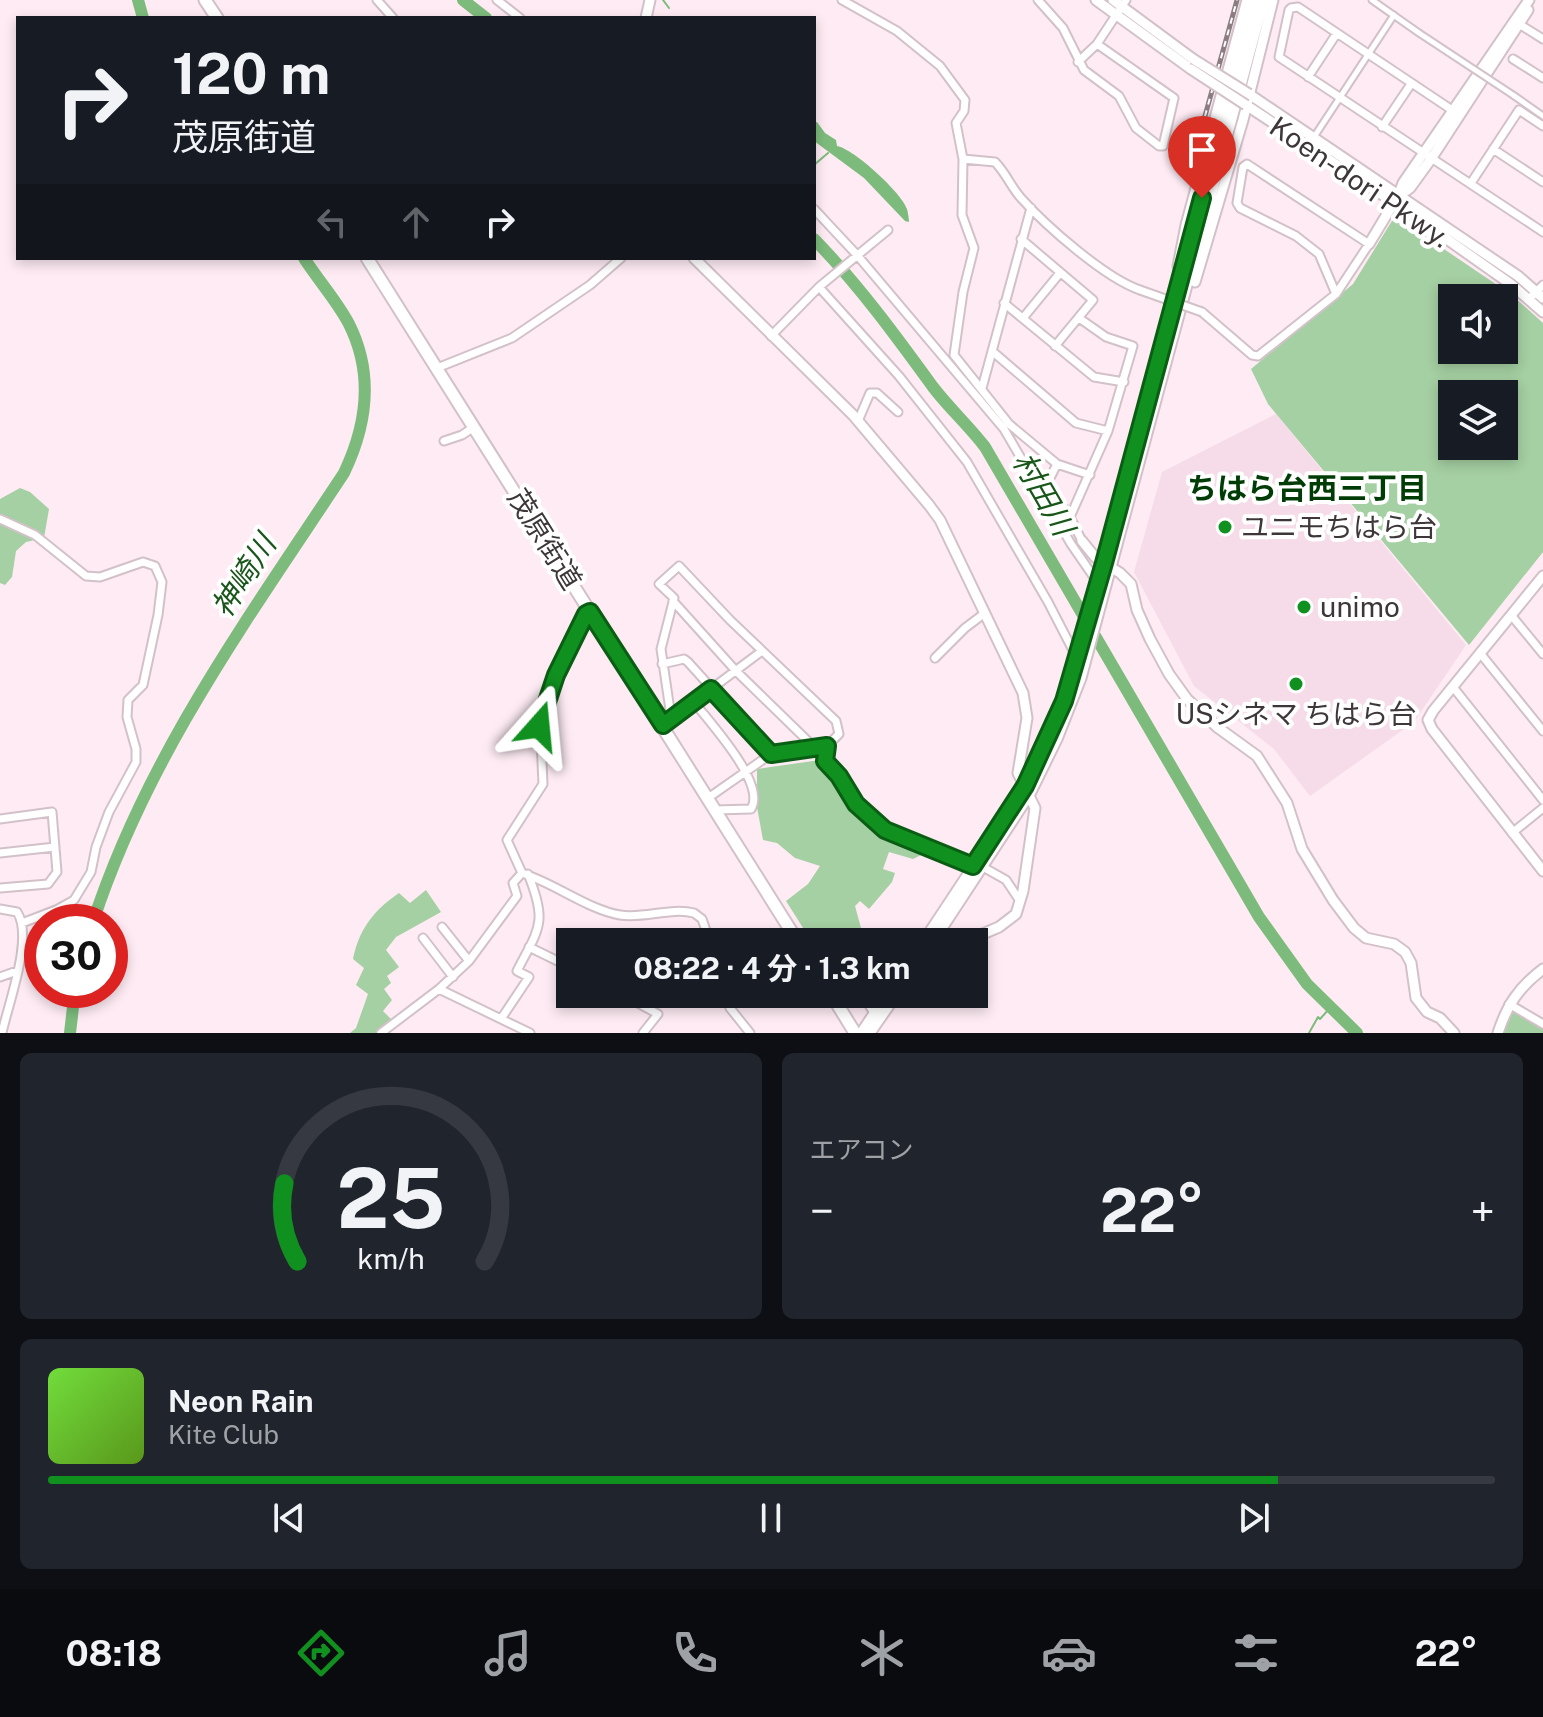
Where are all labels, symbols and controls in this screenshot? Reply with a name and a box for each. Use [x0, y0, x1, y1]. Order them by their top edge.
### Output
text: 120 m [172, 41, 330, 107]
icon: right [40, 48, 144, 152]
street label: Koen-dori Pkwy. [1264, 109, 1457, 254]
text: 茂原街道 [172, 116, 316, 158]
pin [1168, 116, 1236, 198]
icon: arrive [1180, 128, 1224, 172]
icon: left [310, 200, 354, 244]
icon: ahead [394, 200, 438, 244]
icon: right [478, 200, 522, 244]
map controls [1438, 284, 1518, 460]
button: sound [1438, 284, 1518, 364]
button: layers [1438, 380, 1518, 460]
water label: 村田川 [1006, 446, 1083, 544]
district label: ちはら台西三丁目 [1187, 470, 1427, 506]
street label: 茂原街道 [502, 482, 589, 595]
place label: ユニモちはら台 [1241, 510, 1437, 543]
marker: ユニモちはら台 [1216, 518, 1234, 536]
water label: 神崎川 [204, 525, 284, 623]
place label: unimo [1320, 590, 1400, 623]
marker: unimo [1295, 598, 1313, 616]
marker: USシネマ ちはら台 [1287, 675, 1305, 693]
position arrow [497, 684, 581, 768]
place label: USシネマ ちはら台 [1175, 697, 1417, 730]
speed limit sign: 30 [24, 904, 128, 1008]
text: 08:22 · 4 分 · 1.3 km [634, 950, 910, 986]
text: エアコン [810, 1134, 914, 1165]
text: 25 [336, 1149, 445, 1247]
text: 22° [1100, 1175, 1205, 1246]
text: − [810, 1185, 834, 1237]
text: + [1471, 1185, 1495, 1237]
text: km/h [357, 1242, 424, 1275]
text: Neon Rain [168, 1383, 314, 1419]
text: Kite Club [168, 1419, 279, 1450]
icon: previous [267, 1496, 311, 1540]
icon: pause [749, 1496, 793, 1540]
icon: next [1232, 1496, 1276, 1540]
icon: directions [293, 1625, 349, 1681]
icon: music [480, 1625, 536, 1681]
icon: phone [667, 1625, 723, 1681]
icon: climate [854, 1625, 910, 1681]
icon: car [1041, 1625, 1097, 1681]
icon: filters [1228, 1625, 1284, 1681]
text: 08:18 [65, 1632, 162, 1674]
text: 22° [1415, 1632, 1477, 1674]

